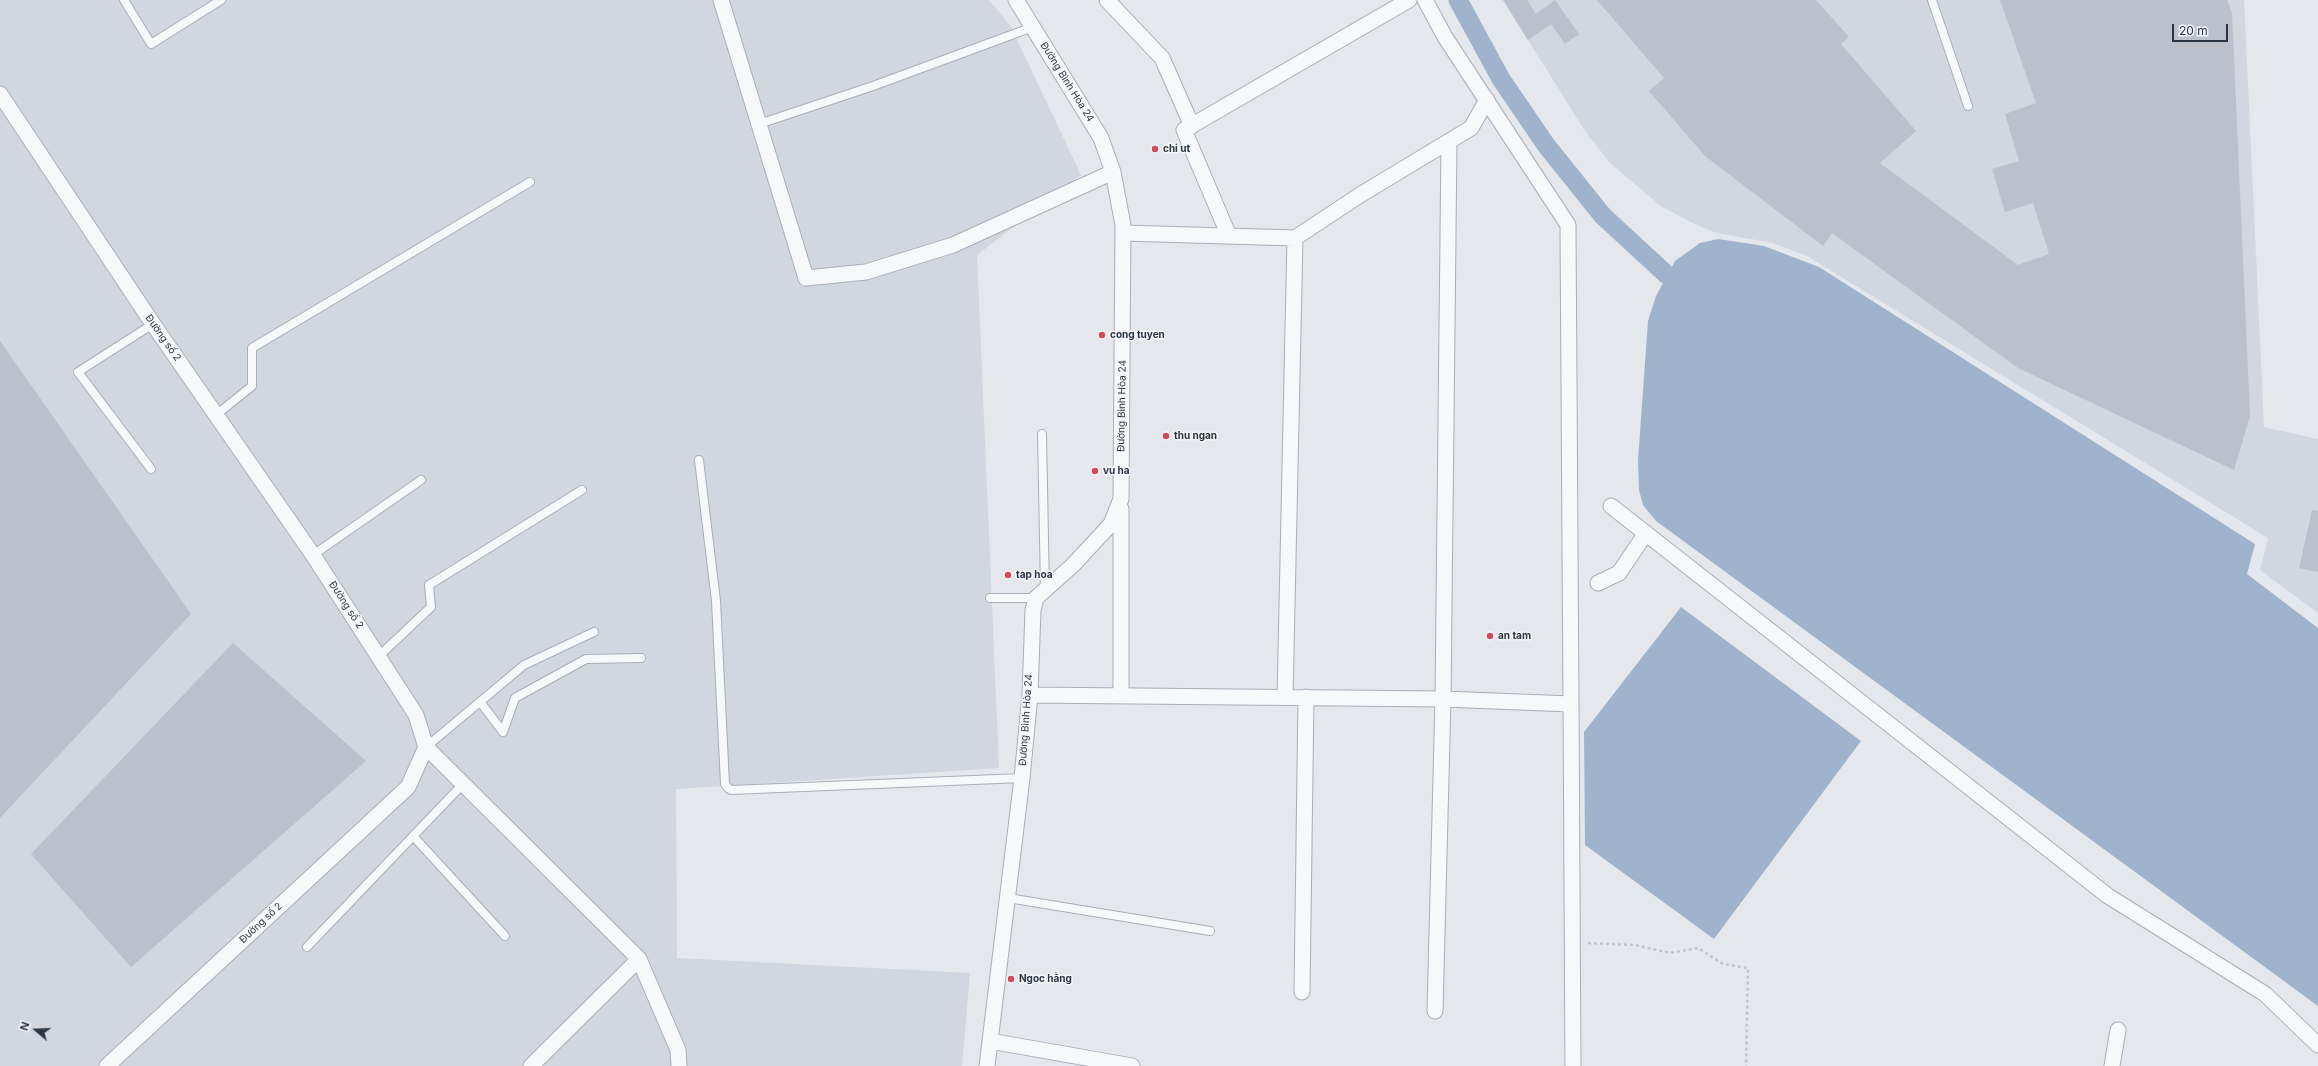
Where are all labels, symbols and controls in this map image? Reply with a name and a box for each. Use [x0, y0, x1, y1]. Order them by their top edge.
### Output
scale bar [2174, 16, 2230, 42]
text: 20 m [2179, 23, 2208, 38]
street label: Đường Bình Hòa 24 [1038, 40, 1096, 124]
place label: chi ut [1163, 143, 1190, 155]
marker: chi ut [1150, 144, 1160, 154]
street label: Đường số 2 [143, 312, 183, 364]
place label: cong tuyen [1110, 329, 1165, 341]
marker: cong tuyen [1097, 330, 1107, 340]
street label: Đường Bình Hòa 24 [1115, 360, 1129, 452]
place label: thu ngan [1174, 430, 1217, 442]
marker: thu ngan [1161, 431, 1171, 441]
place label: vu ha [1103, 465, 1130, 477]
marker: vu ha [1090, 466, 1100, 476]
place label: tap hoa [1016, 569, 1052, 581]
marker: tap hoa [1003, 570, 1013, 580]
street label: Đường số 2 [326, 579, 366, 631]
place label: an tam [1498, 630, 1531, 642]
marker: an tam [1485, 631, 1495, 641]
street label: Đường Bình Hòa 24 [1017, 674, 1035, 766]
street label: Đường số 2 [237, 900, 285, 946]
place label: Ngoc hằng [1019, 973, 1072, 985]
marker: Ngoc hằng [1006, 974, 1016, 984]
north arrow [16, 1010, 56, 1050]
text: N [17, 1020, 33, 1032]

